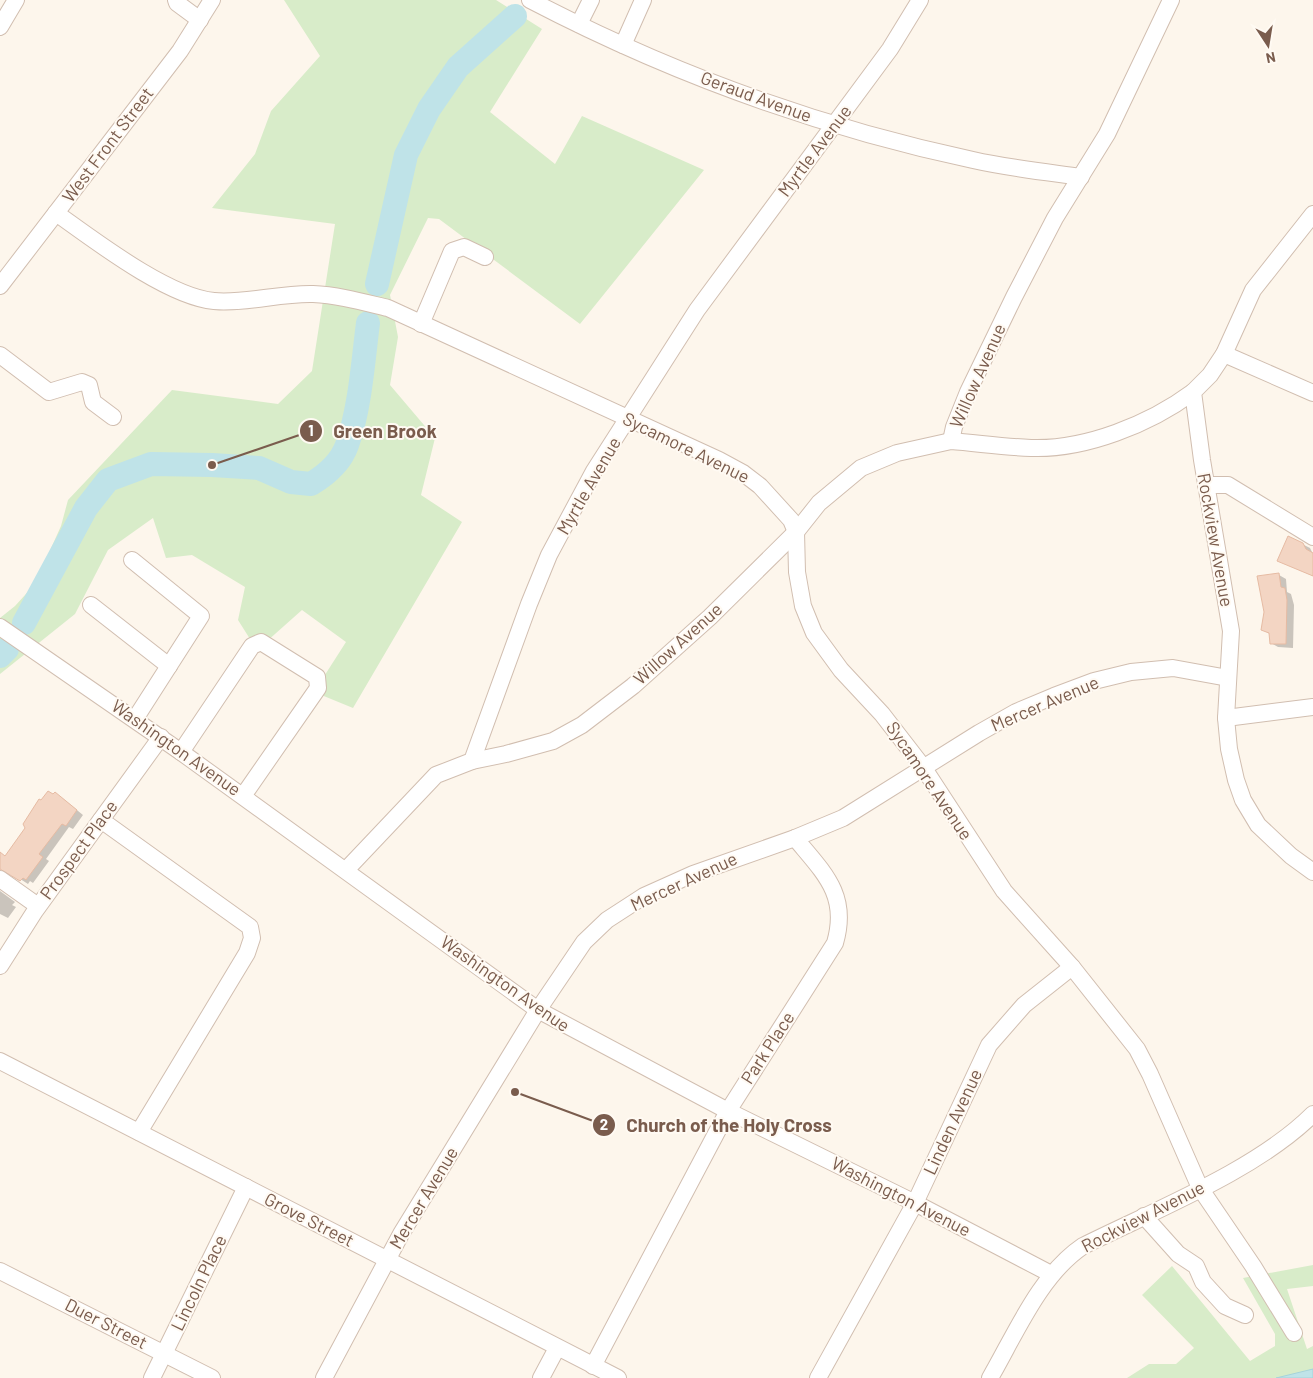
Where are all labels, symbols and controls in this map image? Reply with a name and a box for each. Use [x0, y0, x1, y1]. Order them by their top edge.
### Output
north arrow [1243, 20, 1293, 70]
text: N [1264, 49, 1277, 67]
street label: Geraud Avenue [698, 66, 815, 126]
street label: West Front Street [57, 83, 158, 206]
street label: Myrtle Avenue [773, 100, 856, 201]
street label: Willow Avenue [944, 320, 1010, 431]
street label: Sycamore Avenue [619, 407, 754, 487]
callout: Green Brook [298, 414, 447, 448]
text: Green Brook [333, 419, 437, 442]
text: 1 [308, 421, 314, 439]
street label: Myrtle Avenue [551, 433, 625, 538]
street label: Rockview Avenue [1193, 471, 1239, 608]
street label: Willow Avenue [628, 598, 726, 689]
street label: Mercer Avenue [987, 670, 1102, 736]
street label: Washington Avenue [108, 694, 246, 800]
street label: Sycamore Avenue [882, 717, 978, 844]
street label: Prospect Place [35, 795, 122, 903]
street label: Mercer Avenue [627, 847, 740, 915]
street label: Washington Avenue [437, 930, 575, 1036]
street label: Park Place [736, 1007, 799, 1088]
street label: Linden Avenue [918, 1065, 986, 1178]
callout: Church of the Holy Cross [591, 1108, 842, 1142]
text: Church of the Holy Cross [626, 1113, 832, 1136]
text: 2 [600, 1115, 608, 1133]
street label: Mercer Avenue [384, 1142, 462, 1253]
street label: Washington Avenue [828, 1152, 975, 1241]
street label: Rockview Avenue [1077, 1176, 1208, 1257]
street label: Grove Street [261, 1187, 358, 1251]
street label: Lincoln Place [165, 1231, 231, 1334]
street label: Duer Street [62, 1293, 151, 1353]

